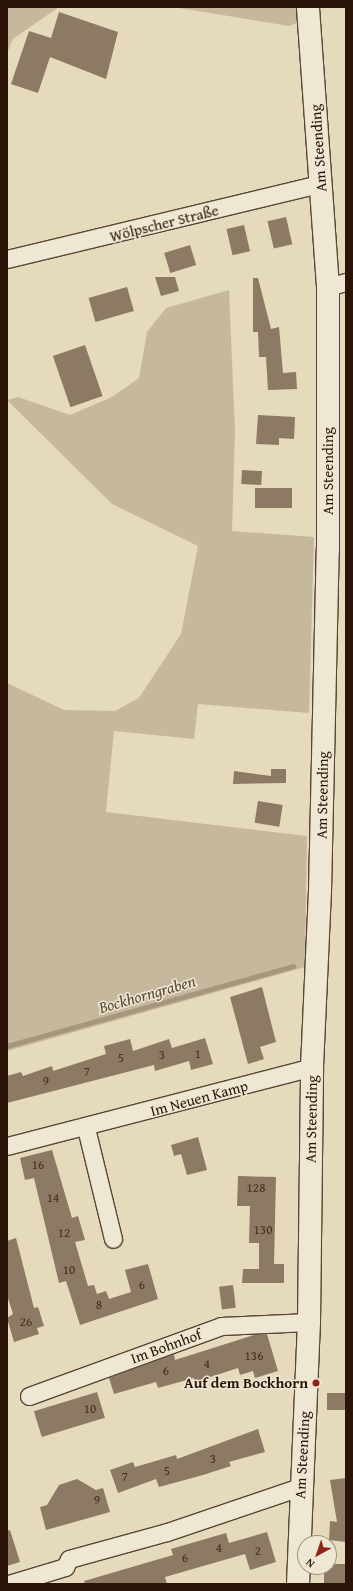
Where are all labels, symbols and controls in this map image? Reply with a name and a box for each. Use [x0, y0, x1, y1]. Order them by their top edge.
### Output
street label: Am Steending [306, 104, 330, 192]
street label: Wölpscher Straße [108, 201, 220, 245]
street label: Am Steending [319, 427, 337, 515]
street label: Am Steending [312, 751, 332, 839]
water label: Bockhorngraben [96, 971, 198, 1017]
house number: 1 [195, 1046, 201, 1062]
house number: 3 [159, 1047, 165, 1063]
house number: 5 [118, 1050, 124, 1066]
house number: 7 [84, 1064, 90, 1080]
house number: 9 [43, 1073, 49, 1089]
street label: Am Steending [301, 1075, 321, 1163]
street label: Im Neuen Kamp [148, 1076, 250, 1120]
house number: 16 [32, 1157, 44, 1173]
house number: 128 [247, 1180, 265, 1196]
house number: 14 [47, 1190, 59, 1206]
house number: 130 [254, 1222, 272, 1238]
house number: 12 [58, 1225, 70, 1241]
house number: 10 [63, 1262, 75, 1278]
house number: 6 [139, 1277, 145, 1293]
house number: 8 [96, 1297, 102, 1313]
house number: 26 [20, 1314, 32, 1330]
street label: Im Bohnhof [128, 1325, 204, 1367]
house number: 136 [245, 1348, 263, 1364]
house number: 4 [204, 1356, 210, 1372]
house number: 6 [163, 1363, 169, 1379]
place label: Auf dem Bockhorn [184, 1374, 308, 1392]
marker: Auf dem Bockhorn [311, 1378, 321, 1388]
house number: 10 [84, 1401, 96, 1417]
street label: Am Steending [291, 1411, 313, 1499]
house number: 3 [210, 1451, 216, 1467]
house number: 5 [164, 1463, 170, 1479]
house number: 7 [122, 1469, 128, 1485]
house number: 9 [94, 1492, 100, 1508]
north arrow [297, 1535, 337, 1575]
house number: 4 [216, 1540, 222, 1556]
house number: 2 [255, 1543, 261, 1559]
house number: 6 [182, 1550, 188, 1566]
text: N [302, 1555, 318, 1572]

